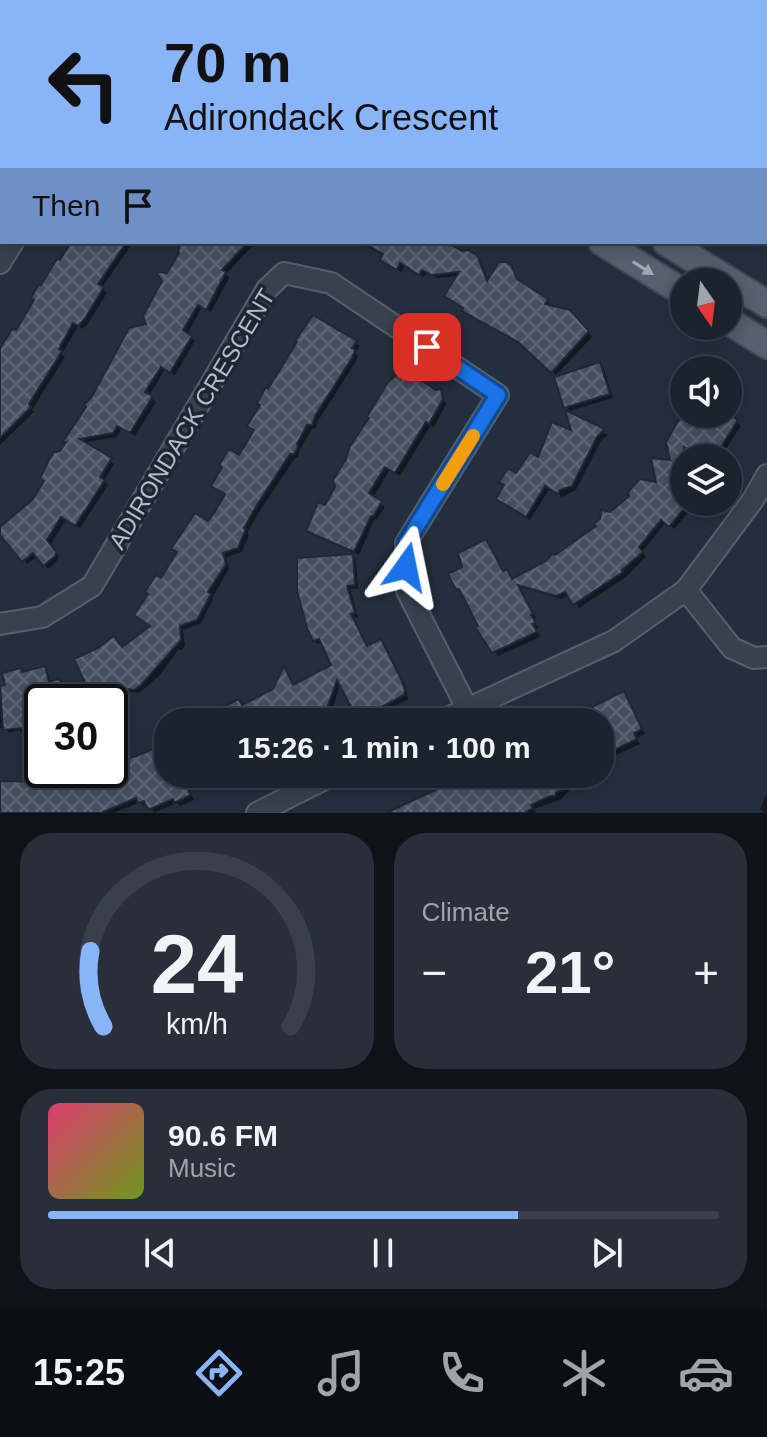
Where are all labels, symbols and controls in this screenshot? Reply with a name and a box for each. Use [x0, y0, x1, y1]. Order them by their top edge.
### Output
text: 70 m [164, 31, 292, 94]
icon: left [32, 32, 136, 136]
text: Adirondack Crescent [164, 97, 498, 138]
icon: arrive [116, 184, 160, 228]
text: Then [32, 189, 100, 222]
one-way arrow [632, 260, 654, 274]
north arrow [670, 268, 742, 340]
map controls [670, 268, 742, 516]
street label: ADIRONDACK CRESCENT [103, 283, 280, 554]
pin [393, 313, 461, 381]
icon: arrive [405, 325, 449, 369]
button: sound [670, 356, 742, 428]
button: layers [670, 444, 742, 516]
position arrow [364, 525, 448, 609]
speed limit sign: 30 [24, 684, 128, 788]
text: 15:26 · 1 min · 100 m [237, 731, 531, 764]
text: Climate [422, 897, 510, 927]
text: 24 [150, 918, 243, 1011]
text: 21° [525, 939, 616, 1006]
text: − [422, 948, 447, 997]
text: + [693, 948, 719, 997]
text: km/h [166, 1008, 228, 1040]
text: 90.6 FM [168, 1119, 278, 1152]
text: Music [168, 1153, 236, 1183]
icon: previous [138, 1231, 182, 1275]
icon: pause [361, 1231, 405, 1275]
icon: next [585, 1231, 629, 1275]
icon: directions [191, 1345, 247, 1401]
icon: music [313, 1345, 369, 1401]
icon: phone [434, 1345, 490, 1401]
icon: climate [556, 1345, 612, 1401]
icon: car [678, 1345, 734, 1401]
text: 15:25 [33, 1352, 125, 1393]

